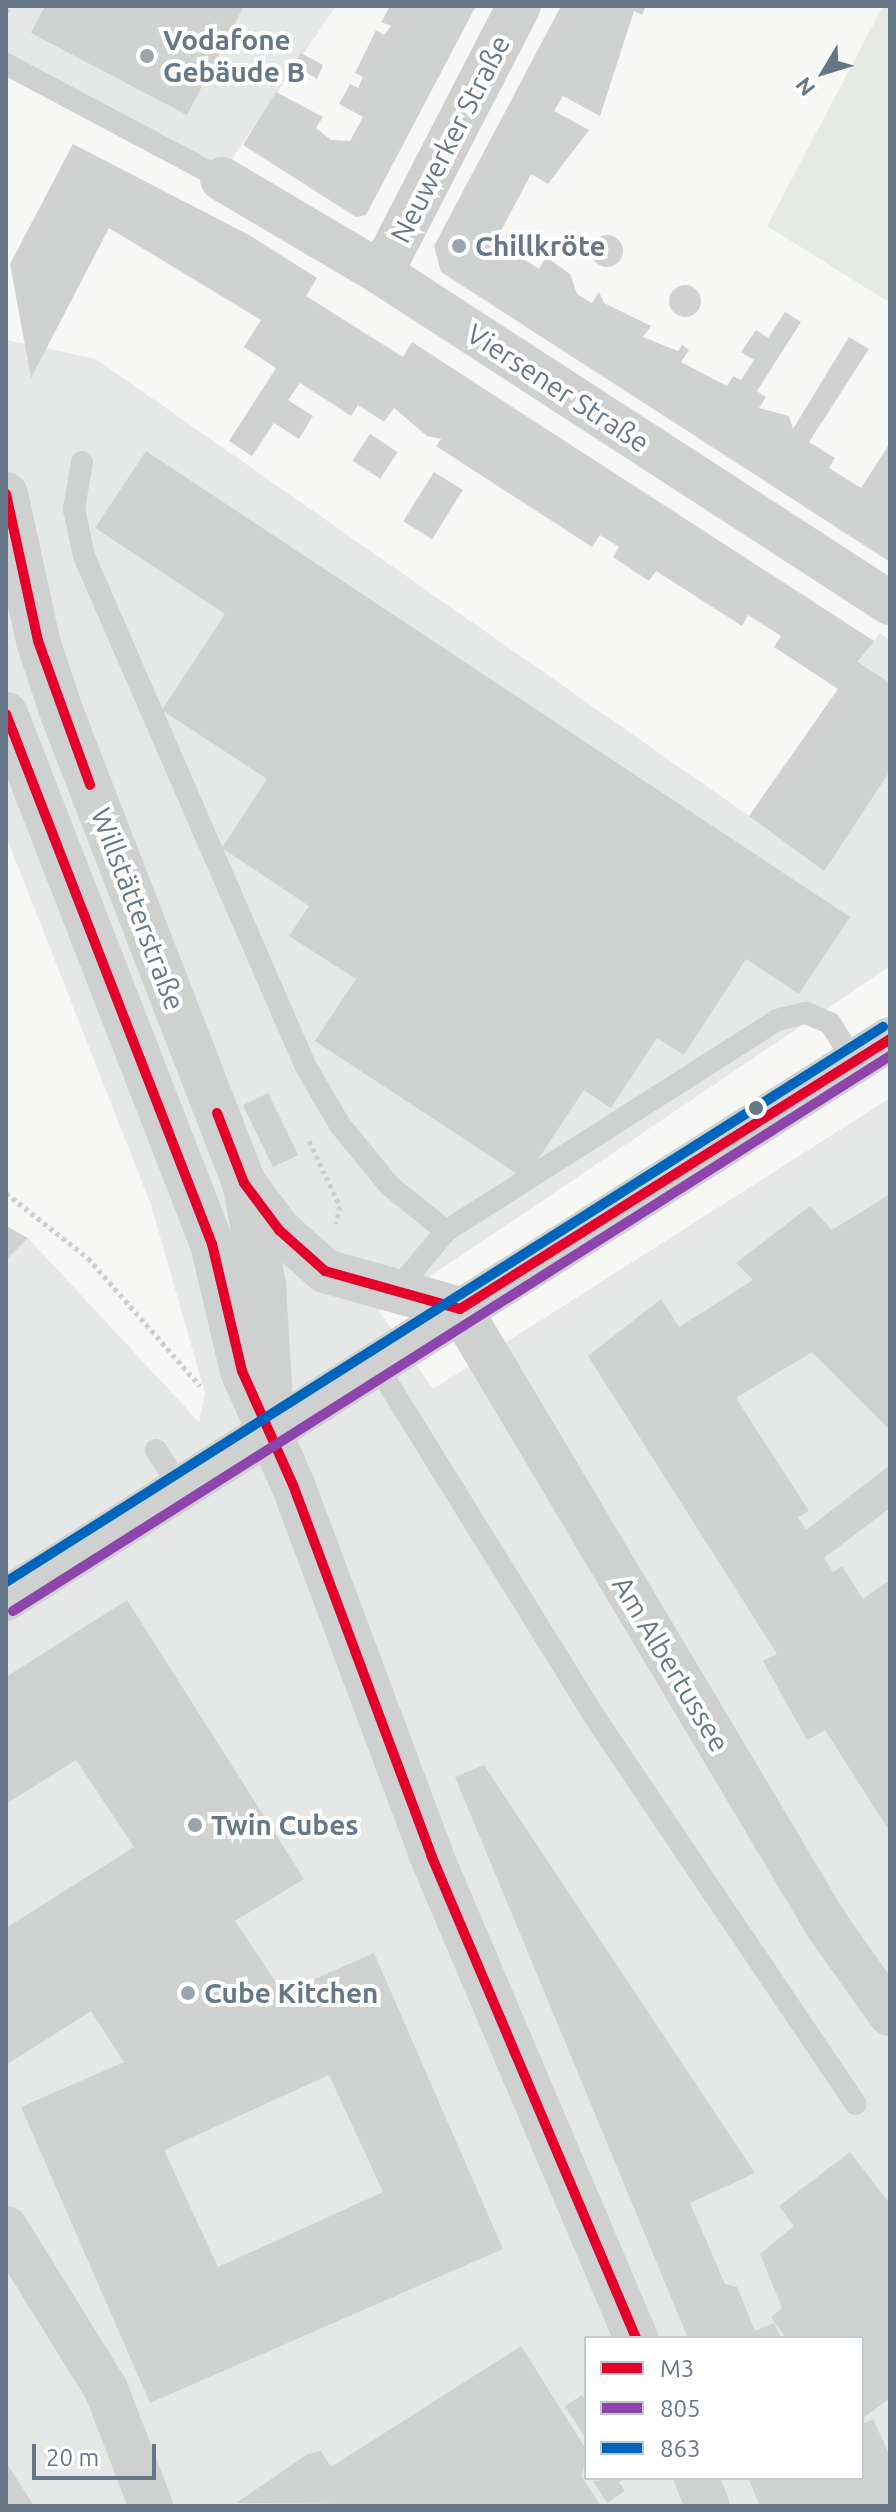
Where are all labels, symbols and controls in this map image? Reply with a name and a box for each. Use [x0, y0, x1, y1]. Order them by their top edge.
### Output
place label: Vodafone Gebäude B [163, 23, 305, 89]
street label: Neuwerker Straße [383, 30, 517, 248]
north arrow [784, 32, 864, 112]
marker: Vodafone Gebäude B [138, 47, 156, 65]
text: N [790, 73, 820, 101]
place label: Chillkröte [475, 229, 606, 263]
marker: Chillkröte [450, 237, 468, 255]
street label: Viersener Straße [461, 317, 655, 459]
street label: Willstätterstraße [84, 803, 192, 1015]
unlabelled marker [748, 1100, 764, 1116]
street label: Am Albertussee [605, 1570, 737, 1758]
place label: Twin Cubes [211, 1808, 358, 1842]
marker: Twin Cubes [186, 1816, 204, 1834]
place label: Cube Kitchen [204, 1976, 378, 2010]
marker: Cube Kitchen [179, 1984, 197, 2002]
legend [584, 2336, 864, 2480]
text: M3 [660, 2355, 694, 2382]
text: 805 [660, 2395, 701, 2422]
scale bar [36, 2428, 160, 2478]
text: 863 [660, 2435, 701, 2462]
text: 20 m [46, 2444, 99, 2471]

